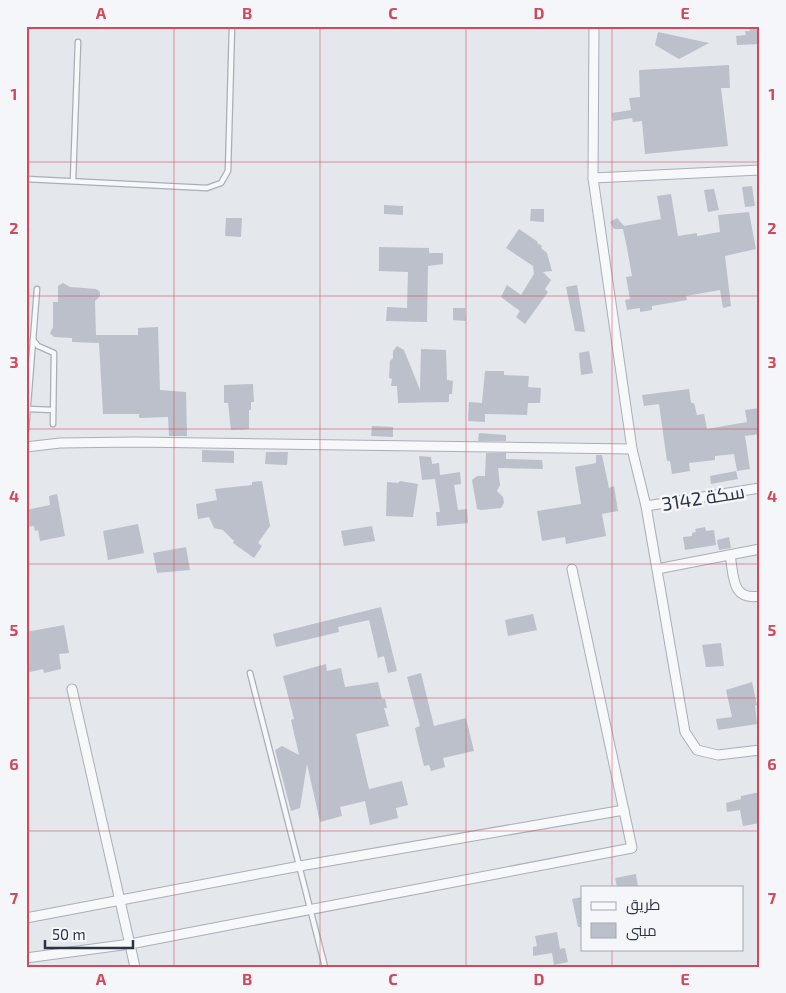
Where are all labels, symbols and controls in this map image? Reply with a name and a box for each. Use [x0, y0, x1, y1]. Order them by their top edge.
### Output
text: A [96, 3, 107, 22]
text: B [242, 3, 252, 22]
text: C [388, 3, 398, 22]
text: D [534, 3, 545, 22]
text: E [680, 3, 690, 22]
text: 1 [11, 84, 17, 103]
text: 1 [769, 84, 775, 103]
text: 2 [9, 218, 19, 237]
text: 2 [767, 218, 777, 237]
text: 3 [9, 352, 19, 371]
text: 3 [767, 352, 777, 371]
street label: سكة 3142 [660, 479, 746, 515]
text: 4 [9, 486, 19, 505]
text: 4 [767, 486, 777, 505]
text: 5 [10, 620, 19, 639]
text: 5 [768, 620, 777, 639]
text: 6 [9, 754, 19, 773]
text: 6 [767, 754, 777, 773]
legend [581, 886, 744, 950]
text: 7 [10, 888, 19, 907]
text: 7 [768, 888, 777, 907]
text: طريق [626, 895, 660, 915]
scale bar [45, 918, 132, 950]
text: مبنى [626, 921, 657, 941]
text: 50 m [52, 925, 86, 943]
text: A [96, 969, 107, 988]
text: B [242, 969, 252, 988]
text: C [388, 969, 398, 988]
text: D [534, 969, 545, 988]
text: E [680, 969, 690, 988]

